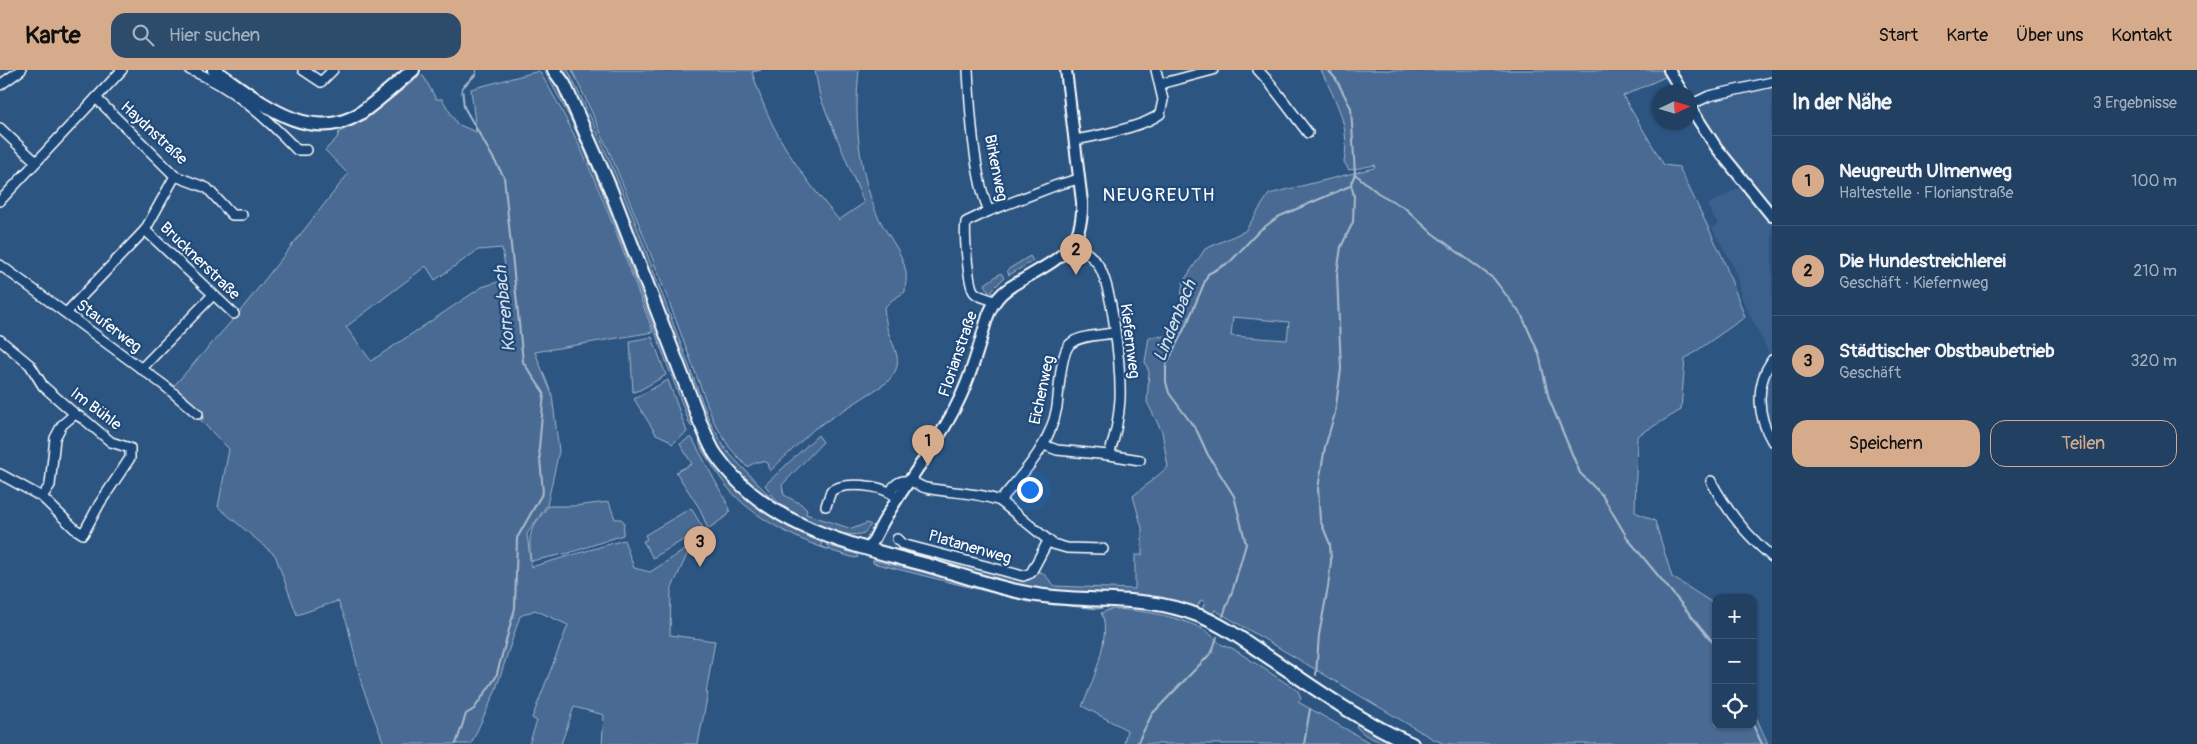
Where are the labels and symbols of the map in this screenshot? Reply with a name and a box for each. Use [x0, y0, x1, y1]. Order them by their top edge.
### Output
north arrow [1652, 85, 1697, 130]
street label: Haydnstraße [116, 97, 192, 169]
street label: Birkenweg [980, 133, 1012, 203]
district label: NEUGREUTH [1103, 183, 1215, 207]
street label: Brucknerstraße [156, 218, 244, 304]
pin: 2 [1060, 234, 1092, 275]
water label: Korrenbach [489, 263, 521, 353]
water label: Lindenbach [1148, 275, 1202, 365]
street label: Stauferweg [72, 295, 146, 357]
street label: Kiefernweg [1115, 302, 1145, 380]
street label: Florianstraße [934, 308, 982, 400]
street label: Eichenweg [1025, 354, 1059, 426]
street label: Im Bühle [67, 383, 126, 435]
pin: 1 [912, 425, 944, 466]
your location [1017, 477, 1043, 503]
pin: 3 [684, 526, 716, 567]
street label: Platanenweg [926, 526, 1014, 568]

